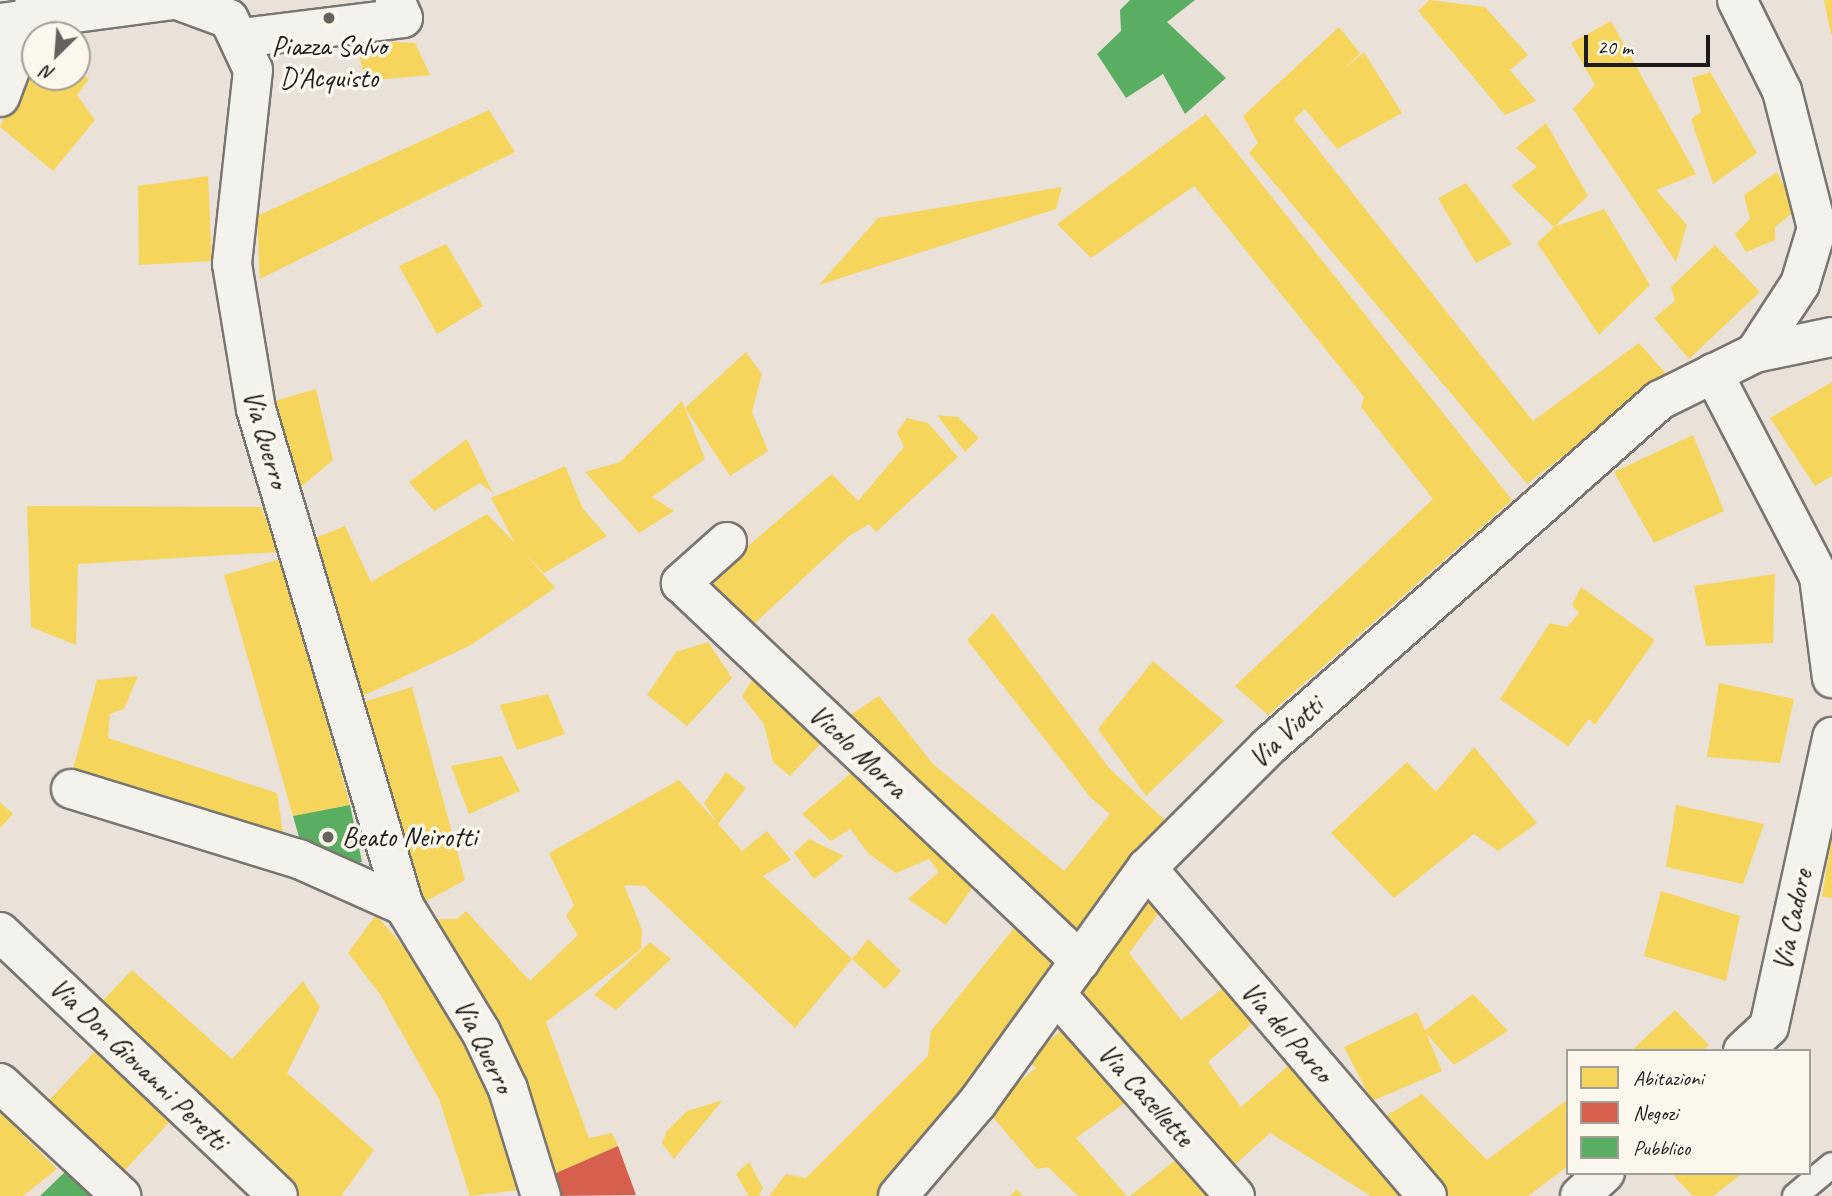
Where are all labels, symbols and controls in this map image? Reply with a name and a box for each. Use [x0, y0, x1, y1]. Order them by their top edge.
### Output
marker: Piazza Salvo D'Acquisto [321, 10, 337, 26]
north arrow [21, 21, 91, 91]
scale bar [1587, 21, 1713, 65]
place label: Piazza Salvo D'Acquisto [271, 29, 387, 95]
text: 20 m [1597, 34, 1633, 60]
text: N [38, 60, 58, 87]
street label: Via Querro [236, 386, 296, 492]
street label: Via Viotti [1242, 689, 1330, 775]
street label: Vicolo Morra [802, 697, 914, 805]
place label: Beato Neirotti [342, 820, 478, 854]
marker: Beato Neirotti [320, 829, 336, 845]
street label: Via Cadore [1765, 866, 1819, 974]
street label: Via Don Giovanni Peretti [43, 971, 235, 1157]
street label: Via del Parco [1234, 975, 1340, 1089]
street label: Via Querro [447, 993, 521, 1099]
street label: Via Casellette [1091, 1036, 1201, 1154]
legend [1566, 1049, 1811, 1175]
text: Abitazioni [1633, 1065, 1703, 1091]
text: Negozi [1633, 1100, 1678, 1126]
text: Pubblico [1633, 1135, 1690, 1161]

